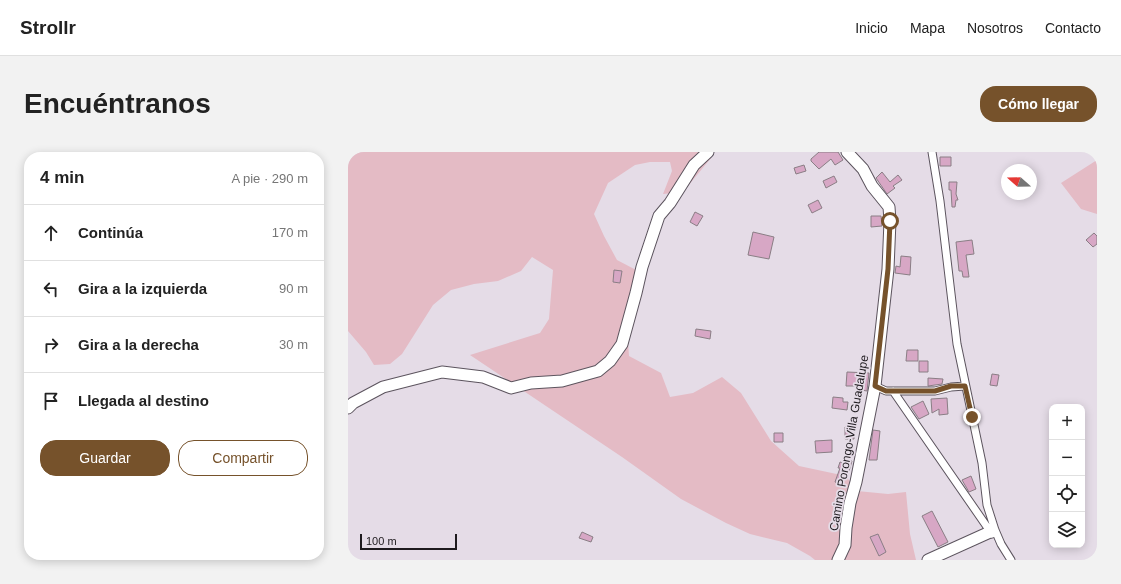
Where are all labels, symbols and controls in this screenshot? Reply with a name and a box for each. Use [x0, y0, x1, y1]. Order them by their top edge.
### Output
text: Strollr [20, 17, 76, 38]
text: Inicio [855, 20, 888, 36]
text: Mapa [910, 20, 945, 36]
text: Nosotros [967, 20, 1023, 36]
text: Contacto [1045, 20, 1101, 36]
button: Cómo llegar [980, 86, 1097, 122]
text: Encuéntranos [24, 88, 211, 119]
north arrow [1001, 164, 1037, 200]
text: 4 min [40, 168, 84, 187]
text: A pie · 290 m [231, 171, 308, 186]
route start [881, 212, 899, 230]
icon: ahead [40, 222, 62, 244]
text: Continúa [78, 224, 143, 241]
text: 170 m [272, 225, 308, 240]
icon: left [40, 278, 62, 300]
text: Gira a la izquierda [78, 280, 207, 297]
text: 90 m [279, 281, 308, 296]
icon: right [40, 334, 62, 356]
text: Gira a la derecha [78, 336, 199, 353]
text: 30 m [279, 337, 308, 352]
street label: Camino Porongo-Villa Guadalupe [827, 354, 871, 532]
icon: arrive [40, 390, 62, 412]
text: Llegada al destino [78, 392, 209, 409]
map controls [1049, 404, 1085, 548]
button: + [1049, 404, 1085, 440]
route end [963, 408, 981, 426]
button: Guardar [40, 440, 170, 476]
button: Compartir [178, 440, 308, 476]
button: − [1049, 440, 1085, 476]
button: locate [1049, 476, 1085, 512]
button: layers [1049, 512, 1085, 548]
scale bar [360, 532, 457, 551]
text: 100 m [366, 535, 397, 547]

